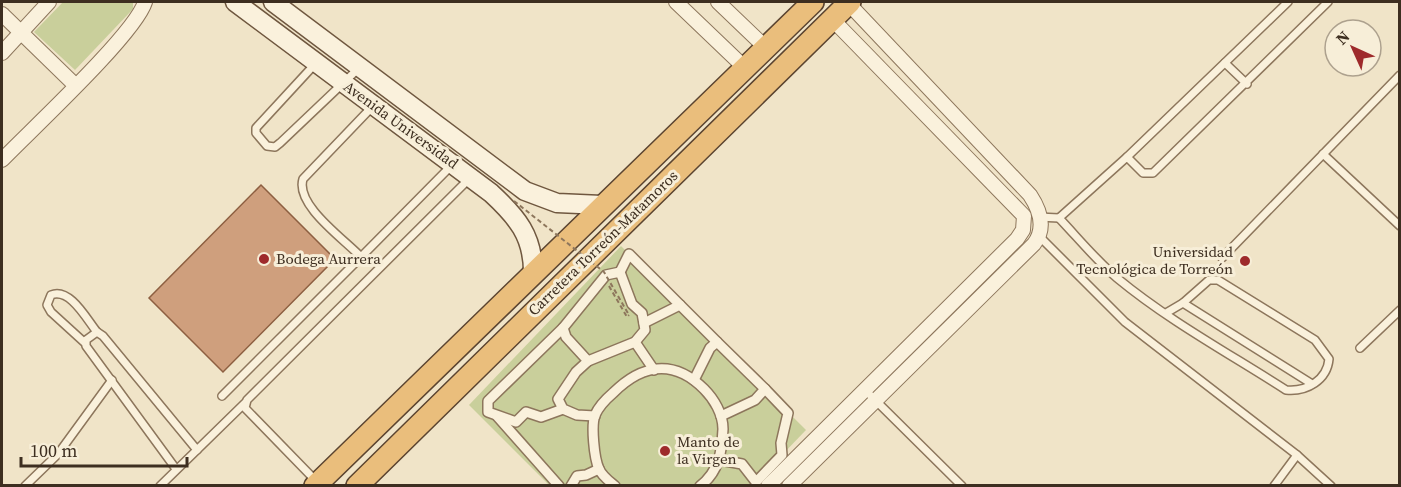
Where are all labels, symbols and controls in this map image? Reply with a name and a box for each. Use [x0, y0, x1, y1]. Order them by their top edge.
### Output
north arrow [1323, 18, 1383, 78]
text: N [1330, 25, 1355, 49]
street label: Avenida Universidad [340, 76, 463, 174]
street label: Carretera Torreón-Matamoros [523, 165, 682, 320]
place label: Universidad Tecnológica de Torreón [1076, 241, 1233, 279]
place label: Bodega Aurrera [276, 248, 381, 269]
marker: Bodega Aurrera [257, 252, 271, 266]
marker: Universidad Tecnológica de Torreón [1238, 254, 1252, 268]
scale bar [21, 430, 188, 468]
place label: Manto de la Virgen [677, 431, 740, 469]
text: 100 m [30, 438, 77, 463]
marker: Manto de la Virgen [658, 444, 672, 458]

